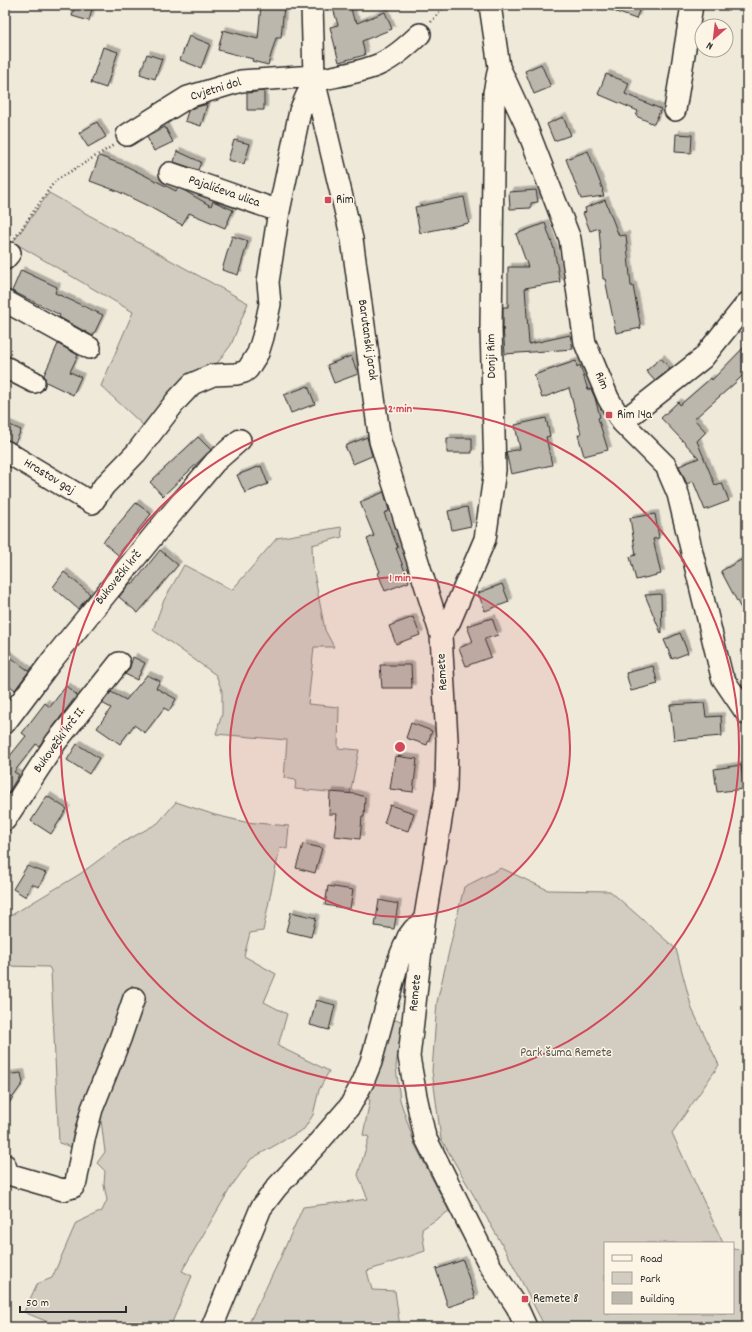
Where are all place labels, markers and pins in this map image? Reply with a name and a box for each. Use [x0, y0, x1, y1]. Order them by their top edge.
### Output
place label: Rim [336, 191, 354, 210]
marker: Rim [323, 195, 333, 205]
place label: Rim 14a [617, 406, 653, 425]
marker: Rim 14a [604, 410, 614, 420]
centre of rings [393, 740, 407, 754]
place label: Remete 8 [533, 1290, 578, 1309]
marker: Remete 8 [520, 1294, 530, 1304]

